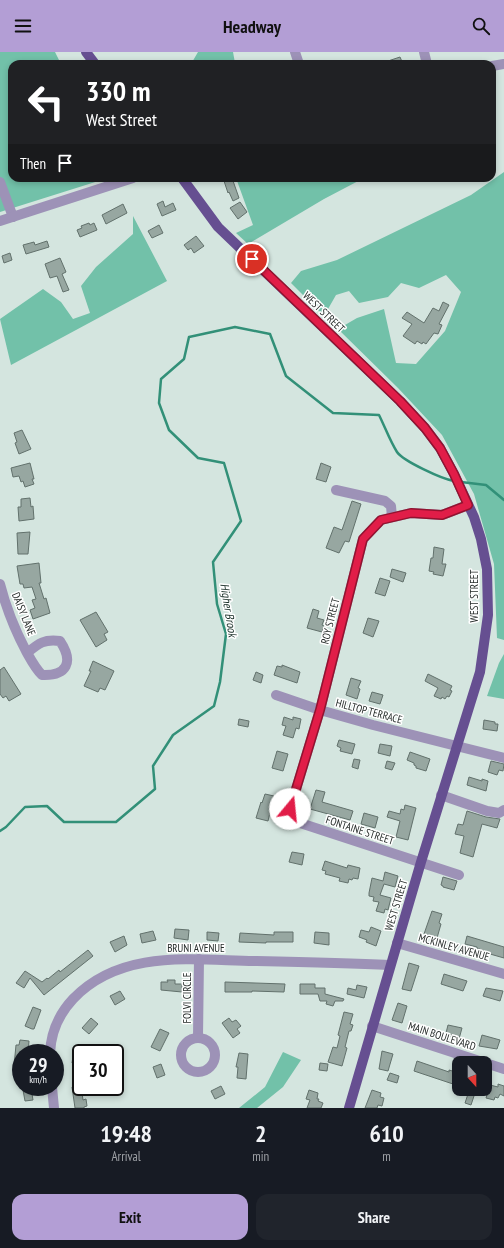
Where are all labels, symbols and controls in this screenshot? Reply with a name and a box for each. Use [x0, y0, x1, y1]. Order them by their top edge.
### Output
icon: menu [12, 15, 34, 37]
text: Headway [223, 15, 281, 38]
icon: search [470, 15, 492, 37]
text: 330 m [86, 72, 150, 109]
icon: left [20, 76, 72, 128]
text: West Street [86, 108, 157, 131]
icon: arrive [54, 152, 76, 174]
text: Then [20, 154, 46, 173]
pin [235, 242, 269, 276]
icon: arrive [241, 248, 263, 270]
street label: WEST STREET [300, 289, 348, 335]
street label: WEST STREET [467, 569, 481, 622]
water label: Higher Brook [217, 582, 241, 639]
street label: DAISY LANE [9, 590, 39, 638]
street label: ROY STREET [318, 596, 342, 646]
street label: HILLTOP TERRACE [334, 695, 404, 727]
position arrow [269, 788, 311, 830]
street label: FONTAINE STREET [324, 812, 396, 848]
street label: WEST STREET [382, 878, 410, 932]
street label: MCKINLEY AVENUE [417, 930, 491, 964]
street label: BRUNI AVENUE [167, 941, 225, 955]
street label: FOLVI CIRCLE [180, 972, 194, 1024]
street label: MAIN BOULEVARD [406, 1018, 478, 1054]
speed limit sign: 30 [72, 1044, 124, 1096]
text: 29 [28, 1052, 48, 1078]
north arrow [452, 1056, 492, 1096]
map controls [452, 1056, 492, 1096]
text: km/h [29, 1073, 47, 1086]
text: 19:48 [100, 1118, 152, 1149]
text: 2 [255, 1118, 266, 1149]
text: 610 [369, 1118, 404, 1149]
text: Arrival [111, 1148, 141, 1165]
text: min [252, 1148, 269, 1165]
text: m [382, 1148, 391, 1165]
button: Exit [12, 1194, 248, 1240]
button: Share [256, 1194, 492, 1240]

